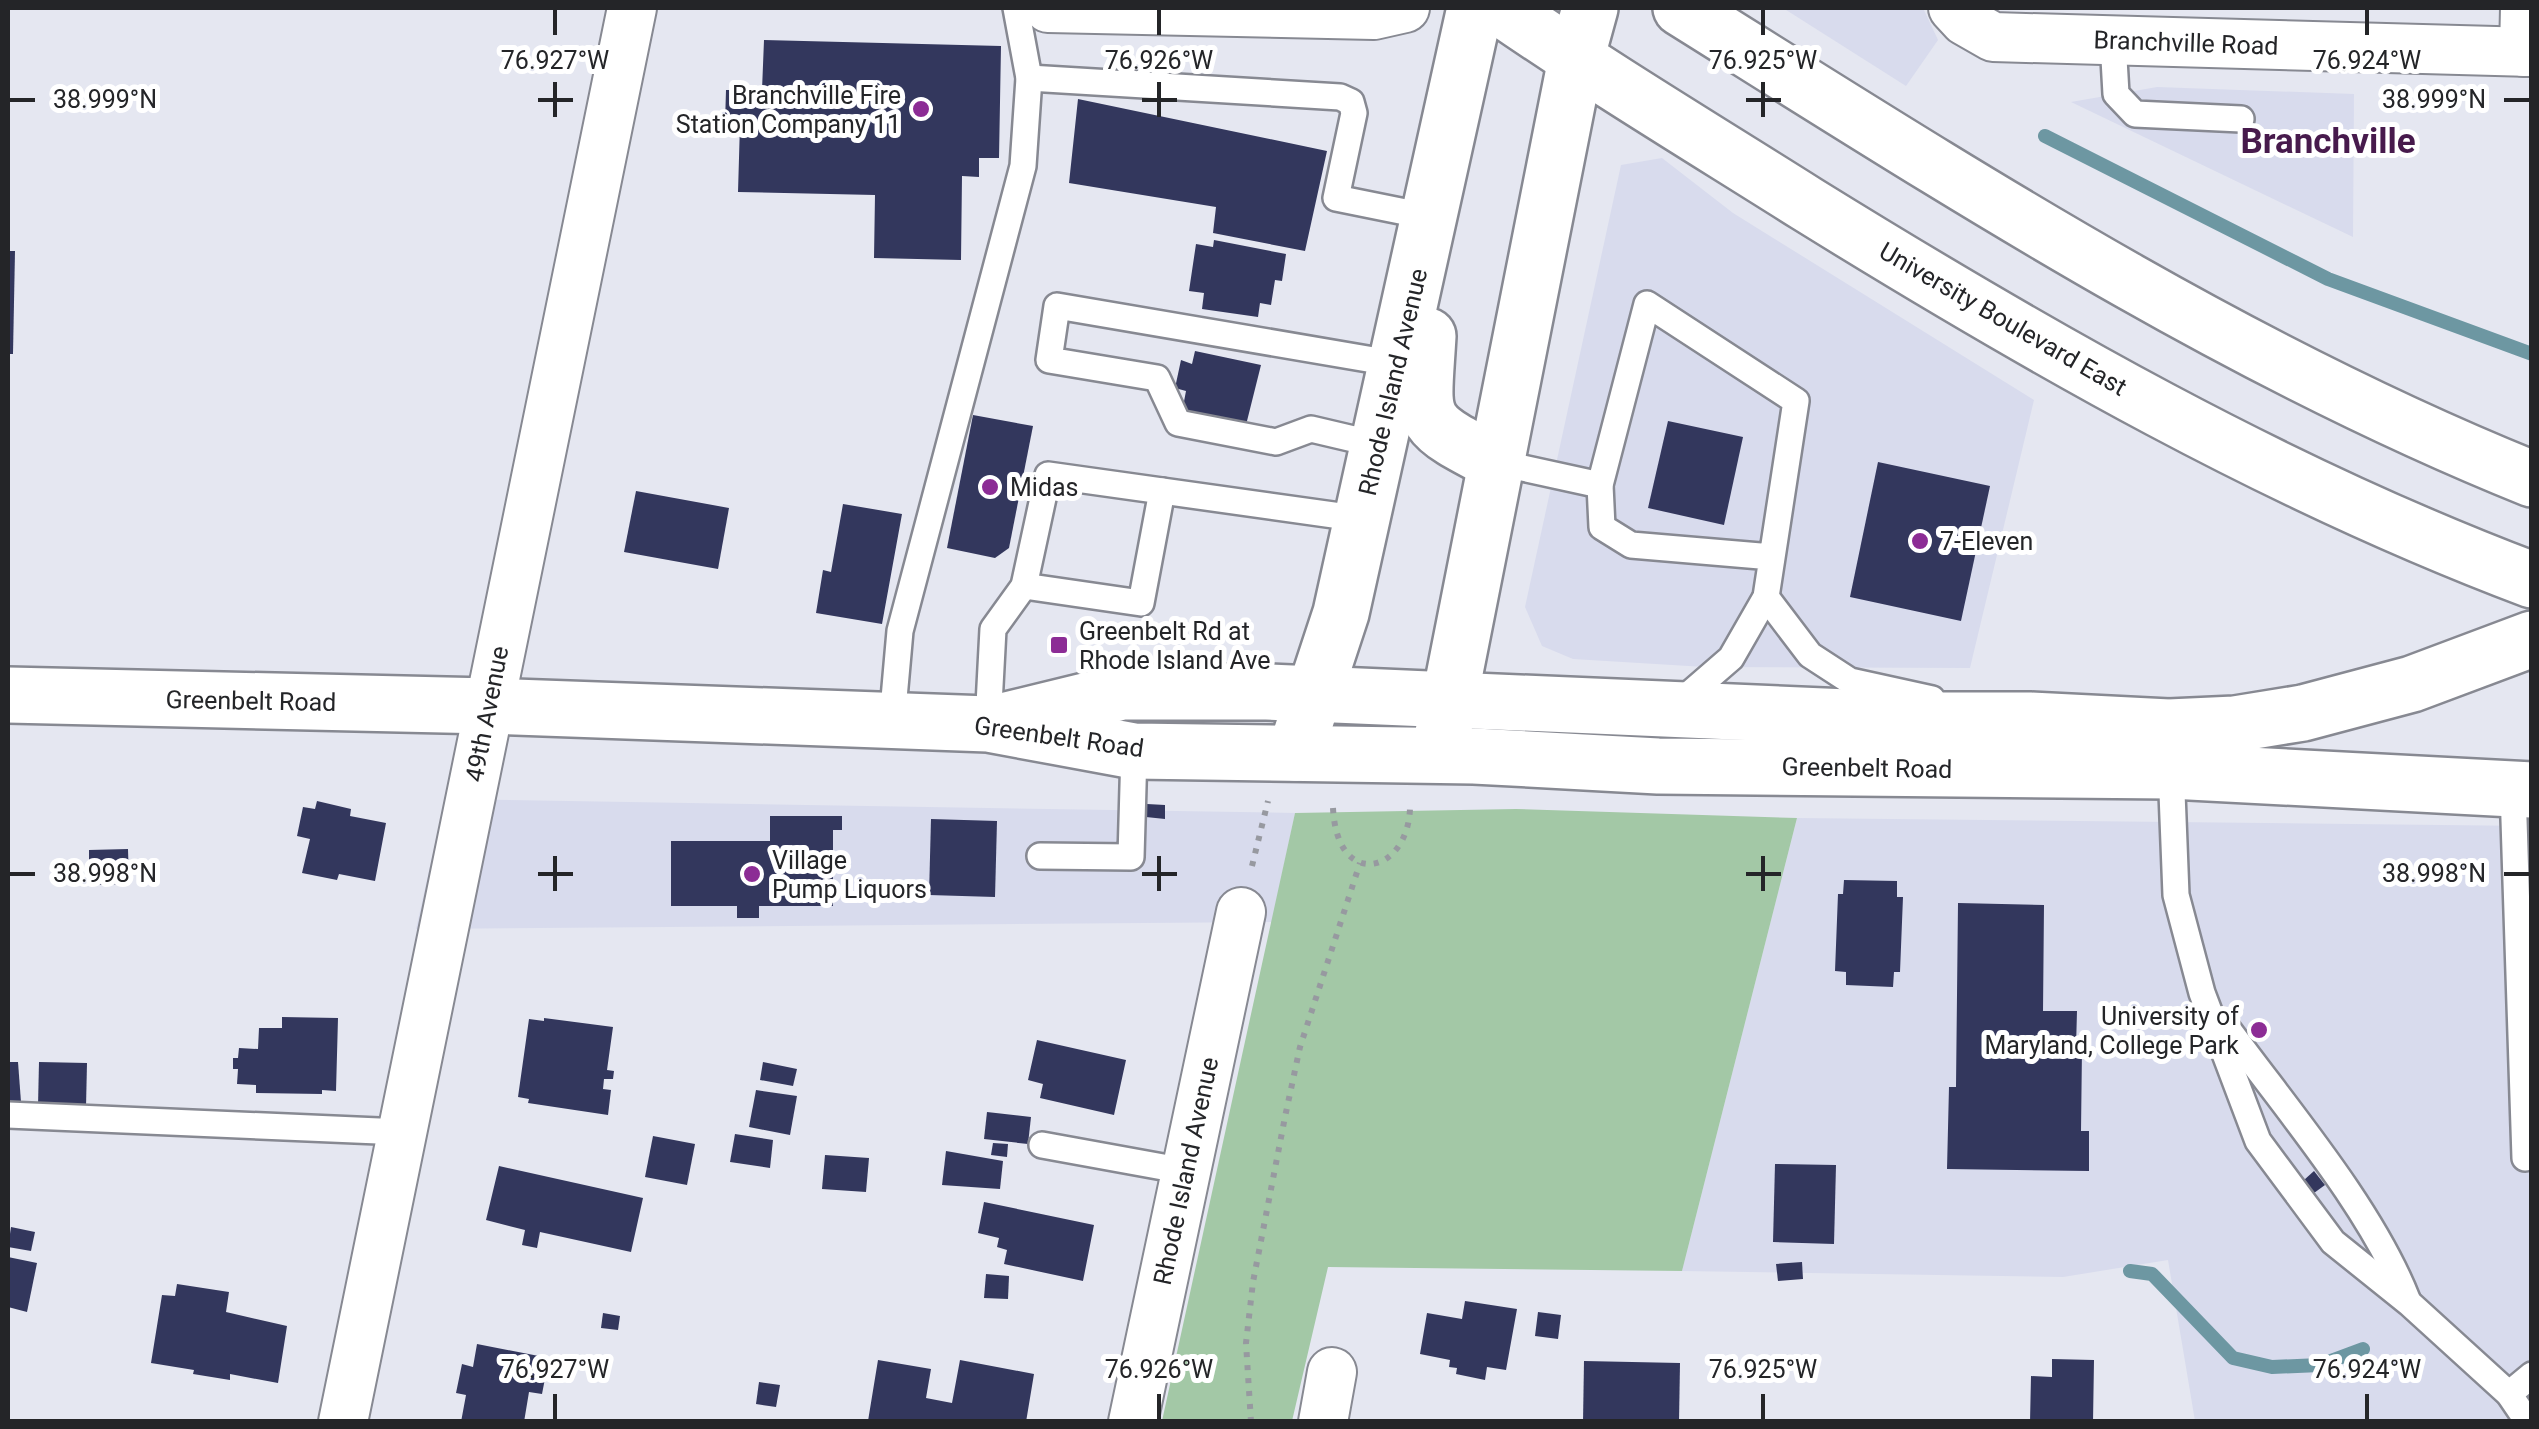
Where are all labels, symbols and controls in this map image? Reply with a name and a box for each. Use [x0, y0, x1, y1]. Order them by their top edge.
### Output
street label: Branchville Road [2093, 25, 2279, 61]
text: 76.927°W [501, 46, 609, 75]
text: 76.926°W [1105, 46, 1213, 75]
text: 76.925°W [1709, 46, 1817, 75]
text: 76.924°W [2313, 46, 2421, 75]
place label: Branchville Fire Station Company 11 [676, 81, 901, 139]
text: 38.999°N [53, 85, 157, 114]
text: 38.999°N [2382, 85, 2486, 114]
marker: Branchville Fire Station Company 11 [910, 98, 932, 120]
district label: Branchville [2240, 121, 2416, 162]
street label: University Boulevard East [1874, 236, 2132, 402]
street label: Rhode Island Avenue [1353, 266, 1433, 498]
place label: Midas [1010, 473, 1079, 502]
marker: Midas [979, 476, 1001, 498]
place label: 7-Eleven [1940, 527, 2033, 556]
marker: 7-Eleven [1909, 530, 1931, 552]
place label: Greenbelt Rd at Rhode Island Ave [1079, 617, 1270, 675]
marker: Greenbelt Rd at Rhode Island Ave [1048, 634, 1070, 656]
street label: 49th Avenue [460, 643, 514, 785]
street label: Greenbelt Road [165, 685, 337, 717]
street label: Greenbelt Road [972, 711, 1146, 763]
street label: Greenbelt Road [1781, 752, 1953, 784]
place label: Village Pump Liquors [772, 846, 927, 904]
text: 38.998°N [53, 859, 157, 888]
text: 38.998°N [2382, 859, 2486, 888]
marker: Village Pump Liquors [741, 863, 763, 885]
place label: University of Maryland, College Park [1985, 1002, 2239, 1060]
marker: University of Maryland, College Park [2248, 1019, 2270, 1041]
street label: Rhode Island Avenue [1148, 1054, 1224, 1288]
text: 76.927°W [501, 1355, 609, 1384]
text: 76.926°W [1105, 1355, 1213, 1384]
text: 76.925°W [1709, 1355, 1817, 1384]
text: 76.924°W [2313, 1355, 2421, 1384]

